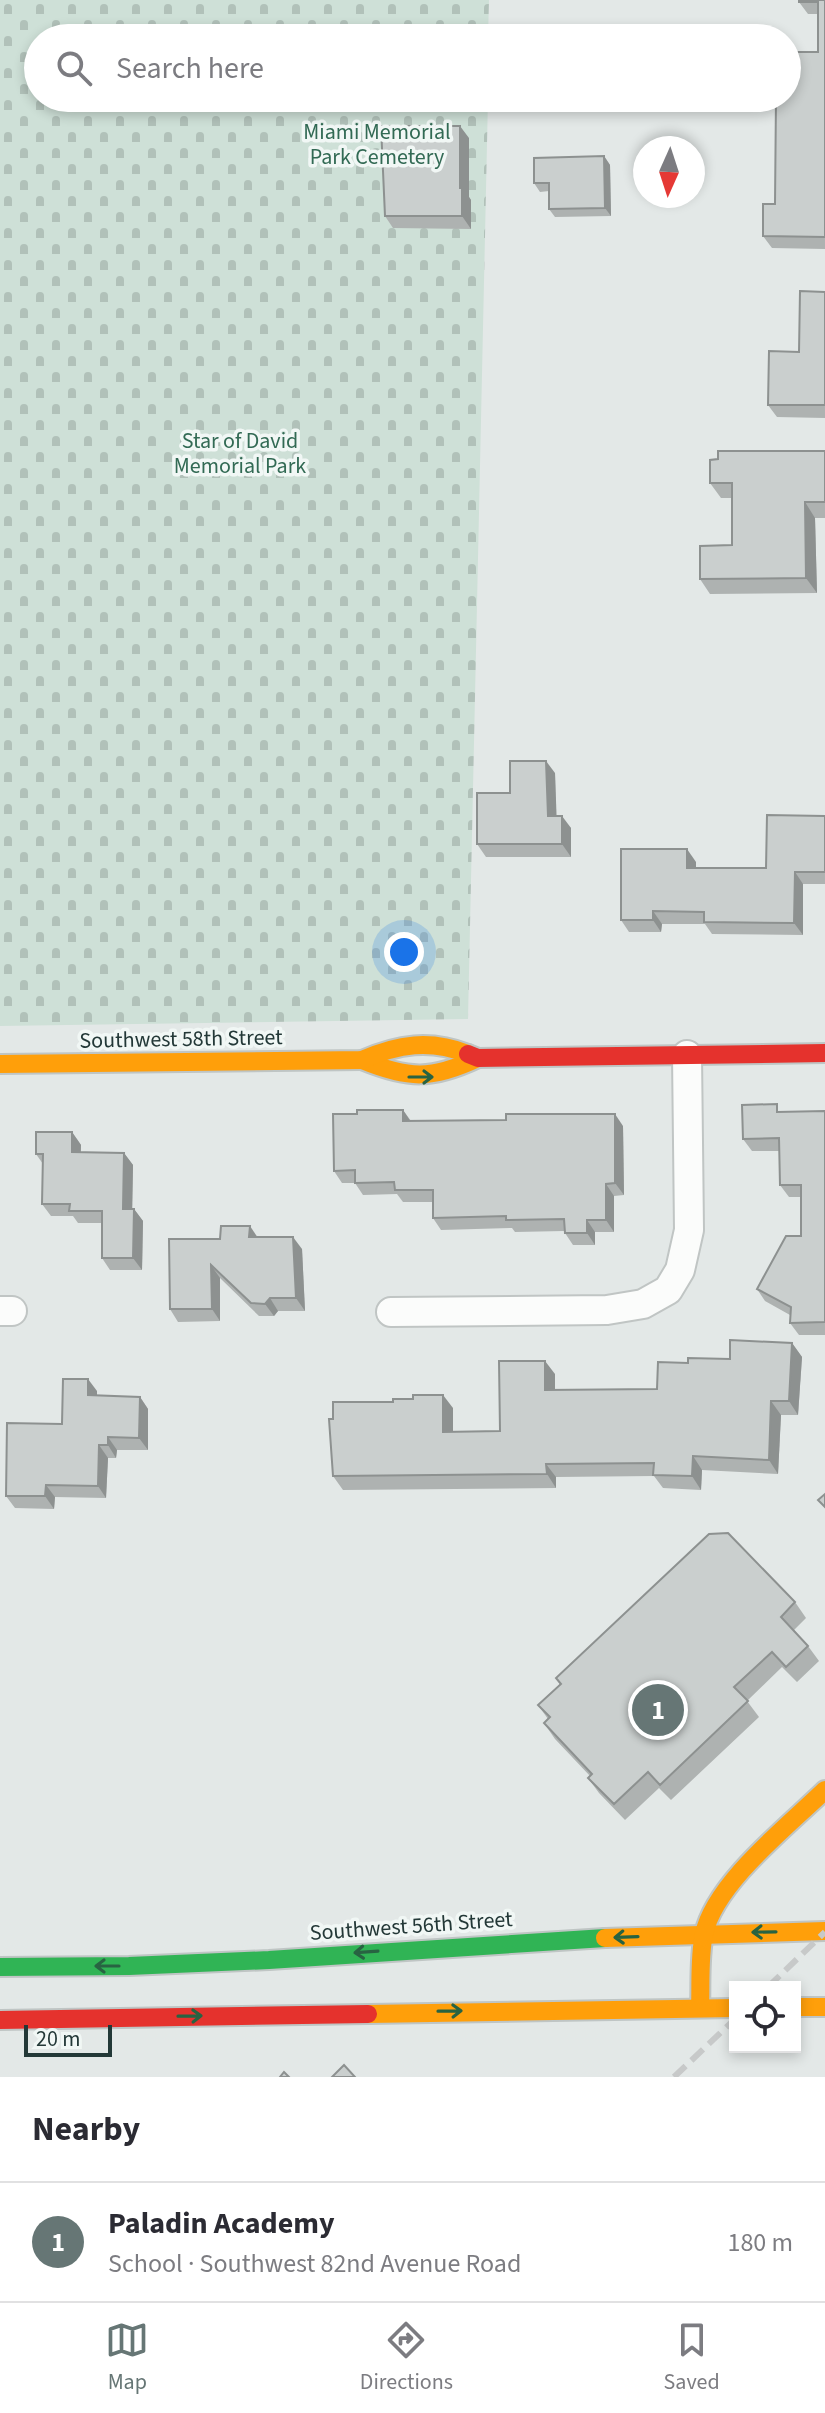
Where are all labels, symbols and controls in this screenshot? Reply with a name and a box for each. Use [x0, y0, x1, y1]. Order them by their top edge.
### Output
search box [24, 24, 801, 112]
icon: search [52, 46, 96, 90]
text: Search here [116, 47, 264, 90]
park label: Miami Memorial Park Cemetery [303, 116, 451, 173]
north arrow [633, 136, 705, 208]
park label: Star of David Memorial Park [174, 425, 306, 482]
your location [384, 932, 424, 972]
street label: Southwest 58th Street [79, 1021, 283, 1057]
one-way arrow [407, 1069, 433, 1084]
pin: 1 [632, 1680, 684, 1740]
street label: Southwest 56th Street [309, 1903, 514, 1949]
one-way arrow [751, 1925, 778, 1940]
one-way arrow [613, 1929, 640, 1944]
one-way arrow [353, 1945, 380, 1960]
one-way arrow [94, 1958, 121, 1974]
map controls [729, 1981, 801, 2053]
button: locate [729, 1981, 801, 2053]
one-way arrow [436, 2003, 463, 2018]
one-way arrow [176, 2009, 203, 2024]
scale bar [24, 2021, 112, 2057]
text: 20 m [36, 2023, 81, 2055]
text: Nearby [32, 2105, 140, 2154]
text: Paladin Academy [108, 2202, 335, 2245]
text: 1 [51, 2224, 65, 2261]
text: 180 m [727, 2224, 793, 2261]
text: School · Southwest 82nd Avenue Road [108, 2245, 521, 2282]
tab: Map [105, 2318, 149, 2398]
tab: Directions [360, 2318, 453, 2398]
tab: Saved [664, 2318, 720, 2398]

